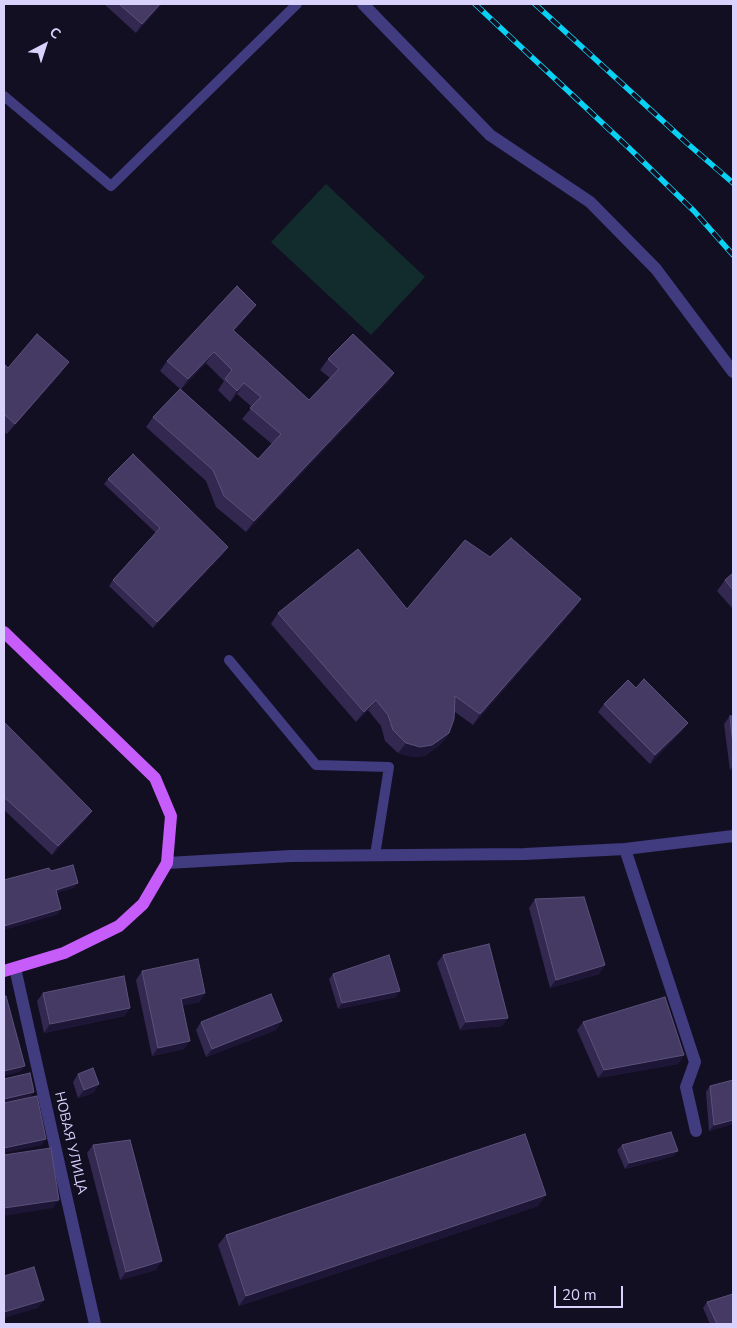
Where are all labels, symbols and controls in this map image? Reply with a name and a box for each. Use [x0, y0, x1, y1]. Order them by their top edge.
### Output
north arrow [20, 20, 70, 70]
text: С [45, 23, 65, 43]
street label: НОВАЯ УЛИЦА [50, 1090, 90, 1196]
scale bar [557, 1276, 626, 1308]
text: 20 m [562, 1285, 597, 1305]

